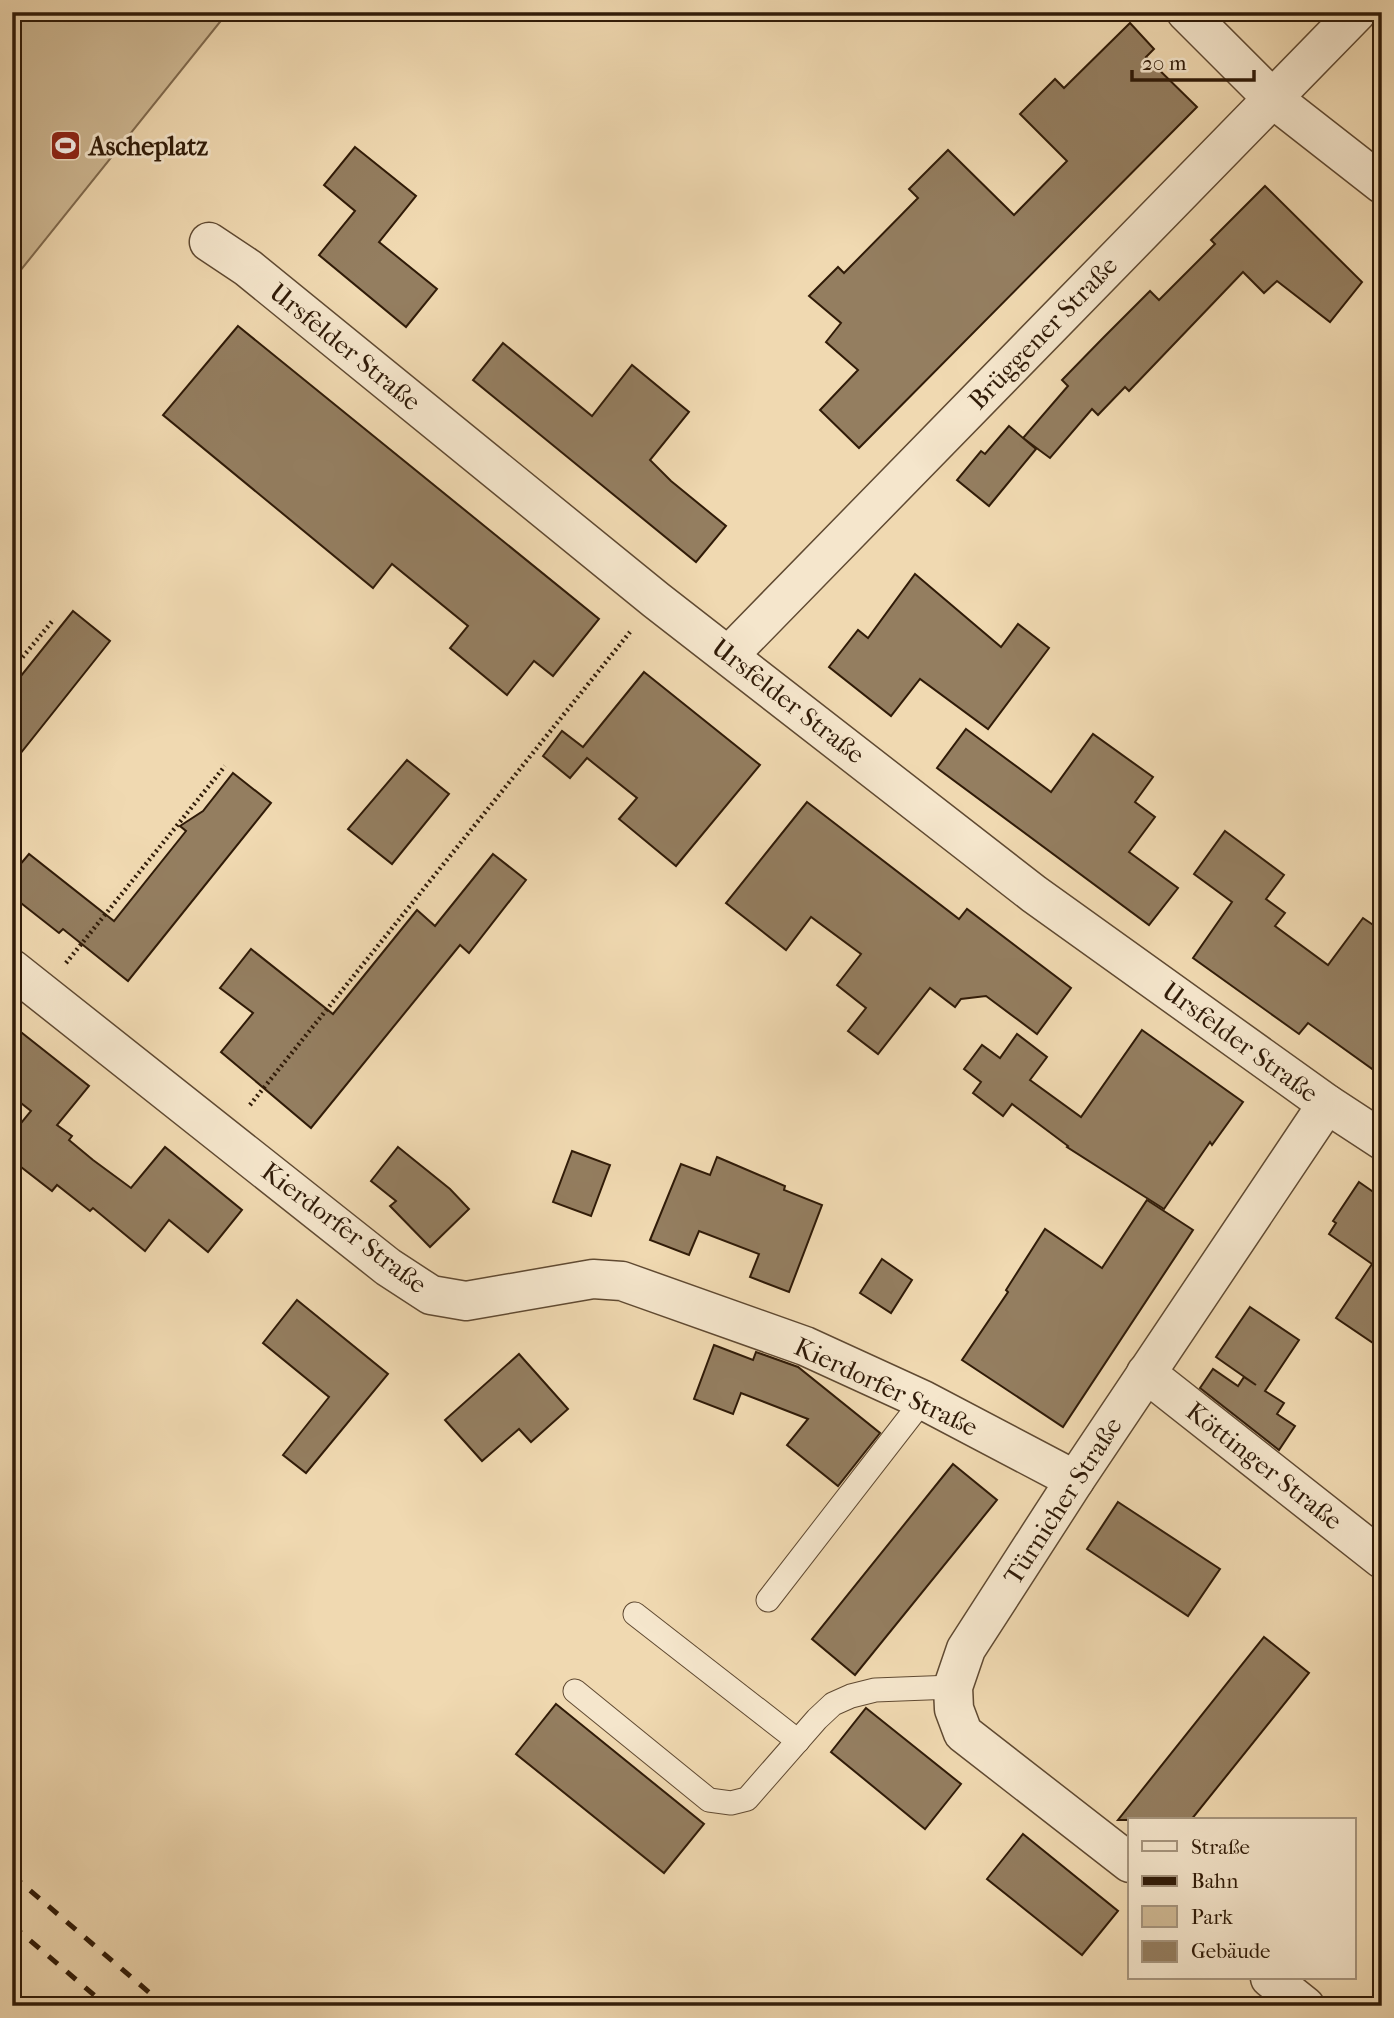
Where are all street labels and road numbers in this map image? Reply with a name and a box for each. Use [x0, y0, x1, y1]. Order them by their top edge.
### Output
street label: Brüggener Straße [962, 250, 1124, 416]
street label: Ursfelder Straße [263, 277, 427, 417]
street label: Ursfelder Straße [705, 632, 871, 770]
street label: Ursfelder Straße [1156, 975, 1324, 1109]
street label: Kierdorfer Straße [255, 1156, 433, 1300]
street label: Kierdorfer Straße [789, 1331, 983, 1443]
street label: Köttinger Straße [1180, 1396, 1348, 1537]
street label: Türnicher Straße [997, 1411, 1129, 1591]

